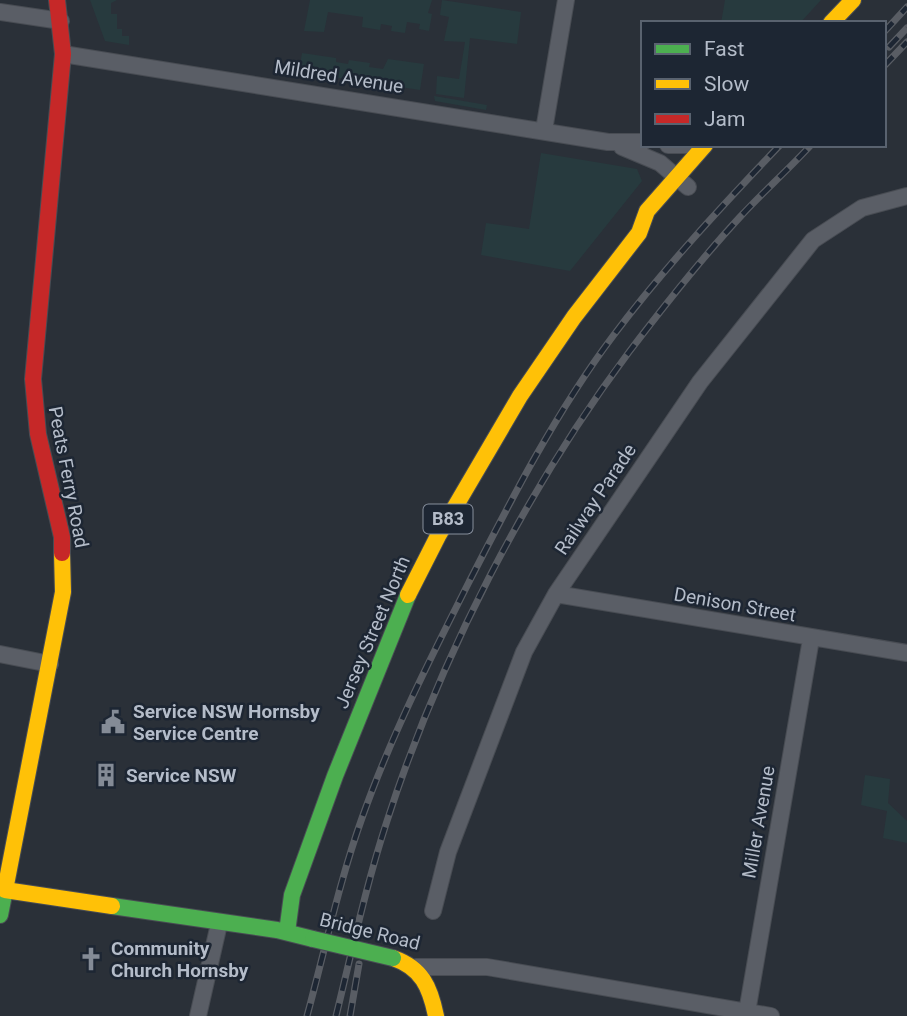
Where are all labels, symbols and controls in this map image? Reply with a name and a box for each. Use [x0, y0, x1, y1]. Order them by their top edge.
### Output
legend [641, 21, 886, 147]
text: Fast [704, 37, 745, 61]
street label: Mildred Avenue [273, 55, 405, 98]
text: Slow [704, 72, 750, 96]
text: Jam [704, 107, 745, 131]
street label: Peats Ferry Road [44, 404, 94, 550]
street label: Railway Parade [550, 439, 641, 559]
road number: B83 [424, 504, 472, 534]
street label: Jersey Street North [330, 553, 415, 712]
street label: Denison Street [672, 582, 798, 627]
place label: Service NSW Hornsby Service Centre [133, 700, 320, 745]
public building icon: Service NSW Hornsby Service Centre [99, 708, 127, 736]
building icon: Service NSW [92, 761, 120, 789]
place label: Service NSW [126, 764, 237, 787]
street label: Miller Avenue [737, 764, 780, 880]
street label: Bridge Road [317, 908, 422, 955]
place label: Community Church Hornsby [111, 937, 249, 982]
church icon: Community Church Hornsby [77, 945, 105, 973]

